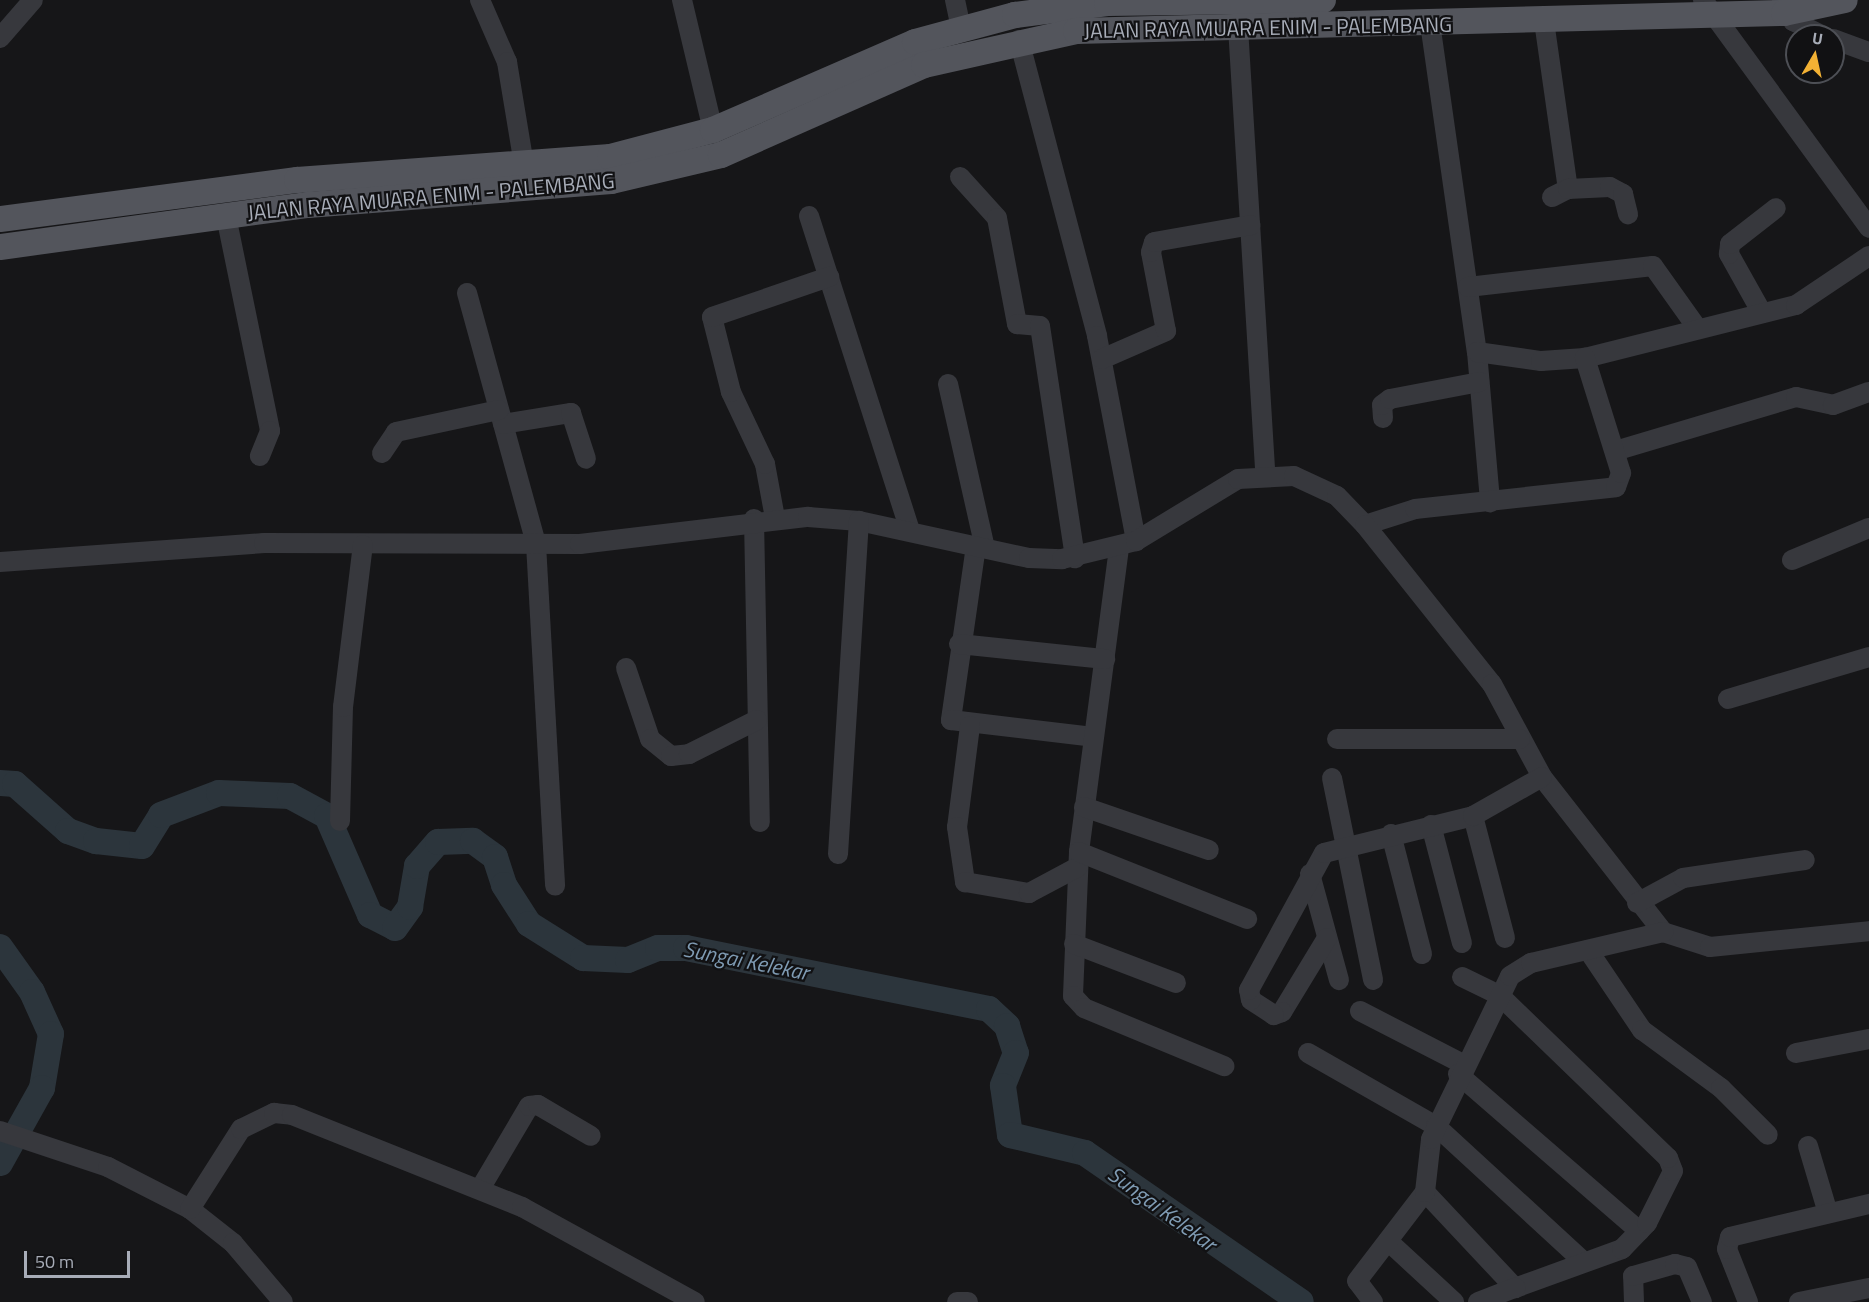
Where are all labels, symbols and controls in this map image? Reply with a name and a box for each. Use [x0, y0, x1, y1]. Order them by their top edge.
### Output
street label: JALAN RAYA MUARA ENIM - PALEMBANG [1084, 11, 1452, 43]
north arrow [1785, 24, 1845, 84]
text: U [1810, 26, 1825, 51]
street label: JALAN RAYA MUARA ENIM - PALEMBANG [246, 167, 616, 225]
water label: Sungai Kelekar [681, 936, 811, 986]
water label: Sungai Kelekar [1103, 1161, 1221, 1257]
scale bar [27, 1239, 134, 1277]
text: 50 m [35, 1248, 74, 1275]

